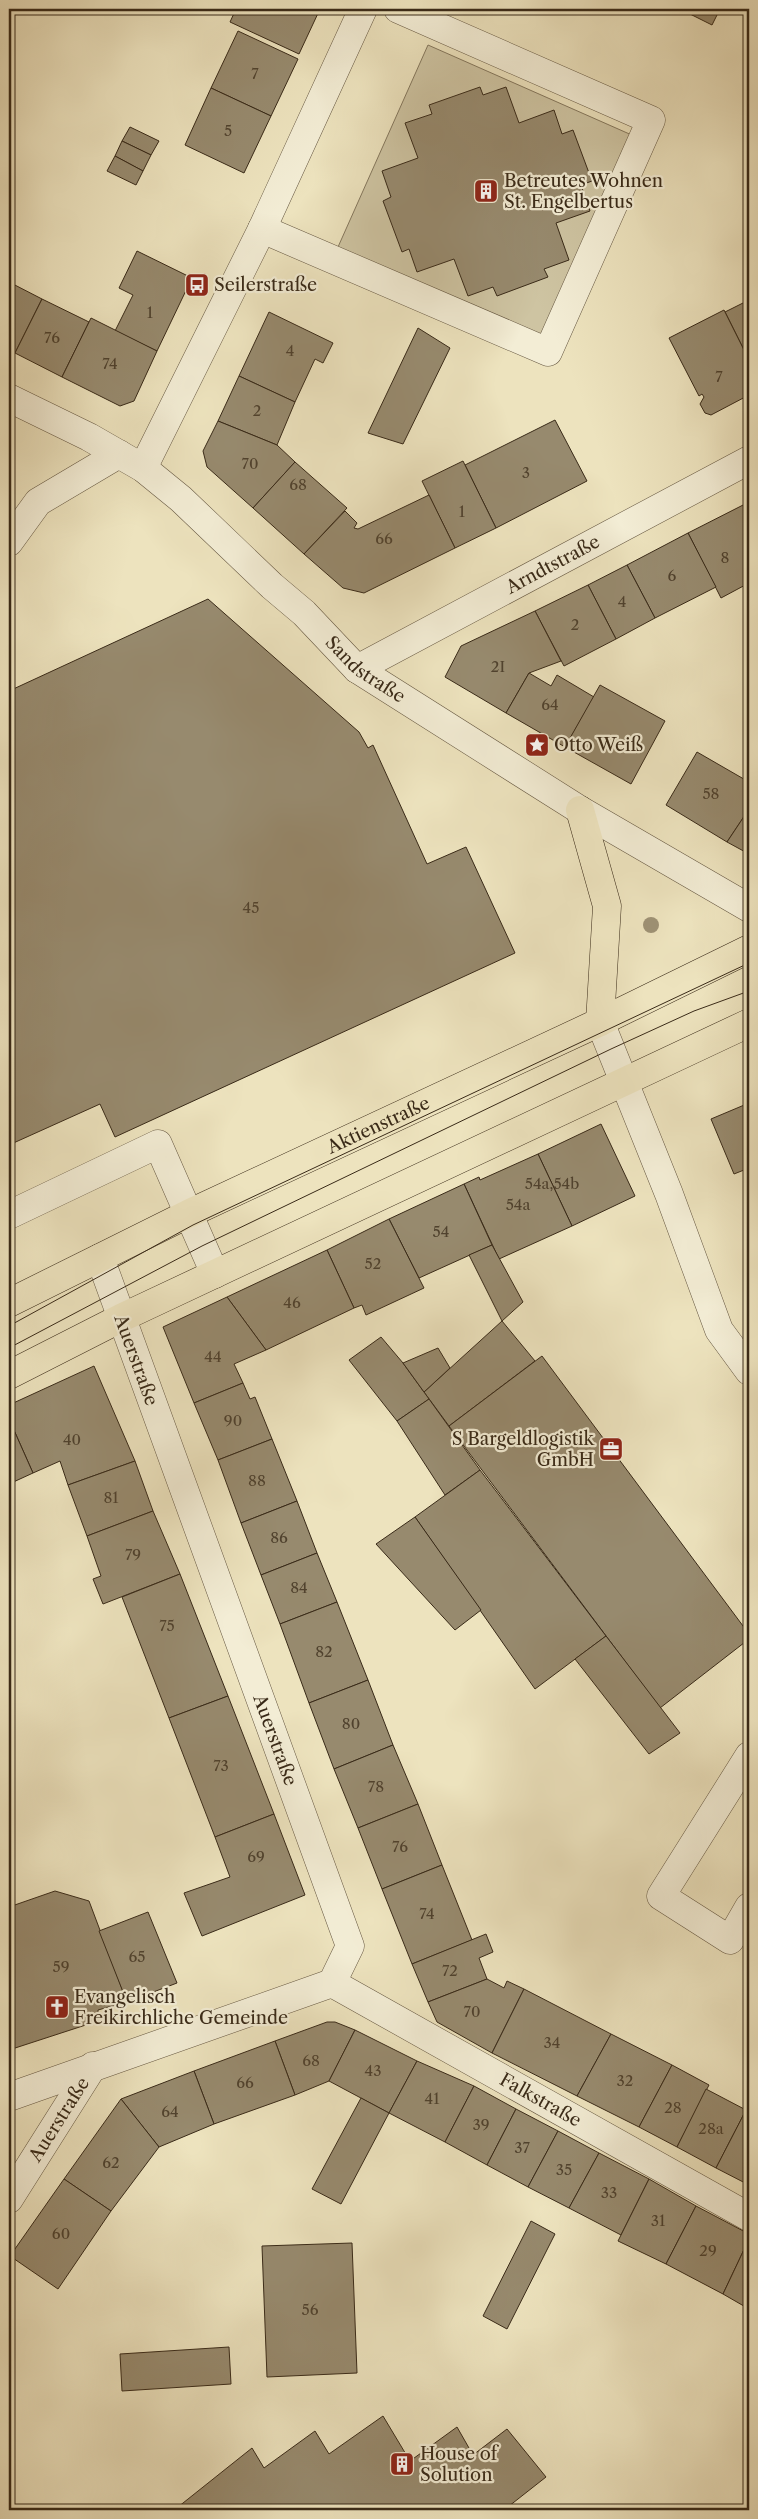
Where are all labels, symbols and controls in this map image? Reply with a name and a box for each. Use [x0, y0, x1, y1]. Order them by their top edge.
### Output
house number: 7 [251, 64, 259, 83]
house number: 5 [224, 121, 232, 140]
place label: Betreutes Wohnen St. Engelbertus [504, 170, 663, 213]
building icon: Betreutes Wohnen St. Engelbertus [473, 178, 499, 204]
bus stop icon: Seilerstraße [184, 272, 210, 298]
place label: Seilerstraße [214, 274, 317, 296]
house number: 1 [147, 303, 154, 322]
house number: 76 [44, 328, 60, 347]
house number: 4 [286, 341, 294, 360]
house number: 74 [102, 354, 118, 373]
house number: 7 [715, 367, 723, 386]
house number: 2 [253, 401, 261, 420]
house number: 70 [242, 454, 258, 473]
house number: 3 [522, 463, 530, 482]
house number: 68 [289, 475, 307, 494]
house number: 1 [459, 502, 466, 521]
house number: 66 [375, 529, 393, 548]
street label: Arndtstraße [501, 531, 604, 599]
house number: 8 [721, 548, 730, 567]
house number: 6 [668, 566, 677, 585]
house number: 4 [618, 592, 626, 611]
house number: 2 [571, 615, 579, 634]
street label: Sandstraße [321, 631, 409, 708]
house number: 2I [491, 657, 505, 676]
house number: 64 [541, 695, 559, 714]
place icon: Otto Weiß [524, 732, 550, 758]
place label: Otto Weiß [554, 734, 644, 756]
house number: 58 [702, 784, 720, 803]
house number: 45 [243, 898, 259, 917]
street label: Aktienstraße [323, 1092, 433, 1159]
house number: 54a,54b [525, 1174, 579, 1193]
house number: 54a [506, 1195, 530, 1214]
house number: 54 [433, 1222, 449, 1241]
house number: 52 [365, 1254, 381, 1273]
house number: 46 [283, 1293, 301, 1312]
street label: Auerstraße [109, 1310, 163, 1409]
house number: 44 [204, 1347, 222, 1366]
house number: 90 [224, 1411, 242, 1430]
place label: S Bargeldlogistik GmbH [452, 1428, 596, 1471]
house number: 40 [63, 1430, 81, 1449]
office icon: S Bargeldlogistik GmbH [598, 1436, 624, 1462]
house number: 88 [248, 1471, 266, 1490]
house number: 81 [103, 1488, 119, 1507]
house number: 86 [270, 1528, 288, 1547]
house number: 79 [125, 1545, 141, 1564]
house number: 84 [290, 1578, 308, 1597]
house number: 75 [159, 1616, 175, 1635]
house number: 82 [315, 1642, 333, 1661]
street label: Auerstraße [248, 1690, 302, 1789]
house number: 80 [342, 1714, 360, 1733]
house number: 73 [213, 1756, 229, 1775]
house number: 78 [368, 1777, 384, 1796]
house number: 76 [392, 1837, 408, 1856]
house number: 69 [247, 1847, 265, 1866]
house number: 74 [419, 1904, 435, 1923]
house number: 65 [129, 1947, 145, 1966]
house number: 59 [53, 1957, 69, 1976]
house number: 72 [442, 1961, 458, 1980]
place label: Evangelisch Freikirchliche Gemeinde [74, 1986, 288, 2029]
church icon: Evangelisch Freikirchliche Gemeinde [44, 1994, 70, 2020]
house number: 70 [464, 2002, 480, 2021]
house number: 34 [544, 2033, 560, 2052]
house number: 68 [302, 2051, 320, 2070]
house number: 43 [365, 2061, 381, 2080]
street label: Falkstraße [496, 2068, 585, 2132]
house number: 32 [617, 2071, 633, 2090]
street label: Auerstraße [24, 2073, 94, 2167]
house number: 66 [236, 2073, 254, 2092]
house number: 41 [425, 2089, 440, 2108]
house number: 28 [664, 2098, 682, 2117]
house number: 64 [161, 2102, 179, 2121]
house number: 39 [472, 2115, 490, 2134]
house number: 28a [698, 2119, 724, 2138]
house number: 37 [514, 2138, 530, 2157]
house number: 62 [102, 2153, 120, 2172]
house number: 35 [556, 2160, 572, 2179]
house number: 33 [601, 2183, 617, 2202]
house number: 31 [651, 2211, 666, 2230]
house number: 60 [52, 2224, 70, 2243]
house number: 29 [699, 2241, 717, 2260]
house number: 56 [302, 2300, 319, 2319]
place label: House of Solution [420, 2443, 500, 2486]
building icon: House of Solution [389, 2451, 415, 2477]

